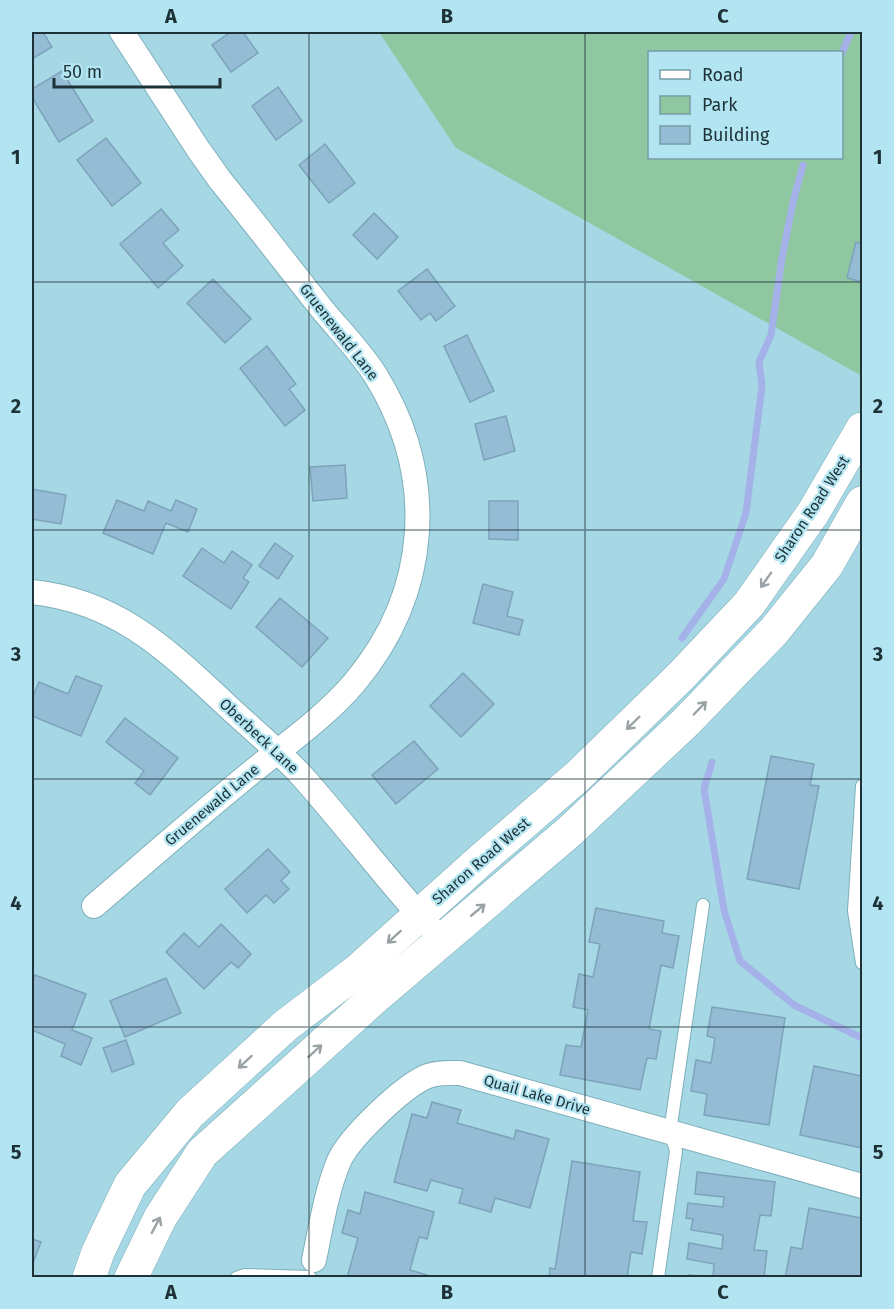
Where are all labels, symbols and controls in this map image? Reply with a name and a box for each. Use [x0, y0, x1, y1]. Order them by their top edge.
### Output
text: A [164, 4, 178, 28]
text: B [441, 4, 453, 28]
text: C [717, 4, 729, 28]
scale bar [54, 51, 220, 89]
legend [648, 51, 843, 159]
text: 50 m [63, 61, 102, 83]
text: Road [702, 64, 744, 86]
text: Park [702, 94, 738, 116]
text: Building [702, 124, 770, 146]
text: 1 [11, 145, 21, 169]
text: 1 [873, 145, 883, 169]
street label: Gruenewald Lane [296, 280, 382, 384]
text: 2 [11, 394, 21, 418]
text: 2 [873, 394, 883, 418]
street label: Sharon Road West [771, 452, 853, 566]
one-way arrow [760, 572, 772, 588]
text: 3 [10, 642, 21, 666]
text: 3 [872, 642, 883, 666]
street label: Oberbeck Lane [216, 695, 302, 777]
one-way arrow [693, 701, 707, 716]
one-way arrow [625, 715, 640, 730]
street label: Gruenewald Lane [161, 760, 263, 850]
street label: Sharon Road West [429, 813, 534, 908]
text: 4 [10, 891, 22, 915]
text: 4 [872, 891, 884, 915]
one-way arrow [470, 903, 486, 916]
one-way arrow [387, 930, 402, 944]
one-way arrow [307, 1044, 322, 1058]
one-way arrow [238, 1055, 253, 1069]
street label: Quail Lake Drive [482, 1071, 592, 1119]
text: 5 [11, 1140, 22, 1164]
text: 5 [873, 1140, 884, 1164]
one-way arrow [151, 1216, 162, 1234]
text: A [164, 1280, 178, 1304]
text: B [441, 1280, 453, 1304]
text: C [717, 1280, 729, 1304]

